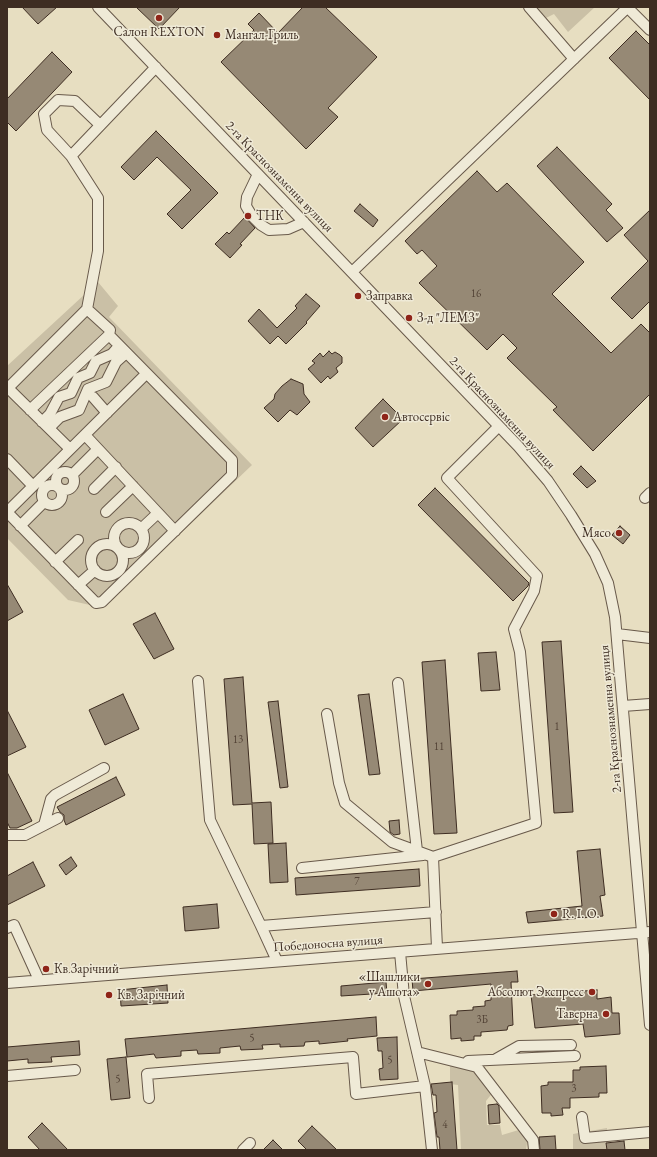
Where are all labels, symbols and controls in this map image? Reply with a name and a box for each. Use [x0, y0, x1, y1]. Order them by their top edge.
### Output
marker: Салон REXTON [154, 13, 164, 23]
place label: Салон REXTON [114, 24, 204, 40]
place label: Мангал-Гриль [225, 27, 299, 43]
marker: Мангал-Гриль [212, 30, 222, 40]
street label: 2-га Краснознаменна вулиця [222, 118, 336, 236]
place label: ТНК [256, 208, 284, 224]
marker: ТНК [243, 211, 253, 221]
house number: 16 [471, 287, 481, 301]
place label: Заправка [366, 288, 413, 304]
marker: Заправка [353, 291, 363, 301]
place label: З-д "ЛЕМЗ" [417, 310, 479, 326]
marker: З-д "ЛЕМЗ" [404, 313, 414, 323]
street label: 2-га Краснознаменна вулиця [446, 353, 558, 473]
place label: Автосервіс [393, 409, 450, 425]
marker: Автосервіс [380, 412, 390, 422]
place label: Мясо [582, 525, 611, 541]
marker: Мясо [614, 528, 624, 538]
street label: 2-га Краснознаменна вулиця [597, 644, 625, 794]
house number: 1 [554, 720, 560, 734]
house number: 13 [233, 733, 243, 747]
house number: 11 [434, 740, 444, 754]
house number: 7 [354, 875, 360, 889]
place label: R. I. O. [562, 906, 599, 922]
marker: R. I. O. [549, 909, 559, 919]
street label: Победоносна вулиця [273, 932, 383, 956]
place label: Кв Зарічний [54, 961, 119, 977]
marker: Кв Зарічний [41, 964, 51, 974]
place label: «Шашлики у Ашота» [358, 969, 420, 1000]
marker: «Шашлики у Ашота» [423, 979, 433, 989]
place label: Абсолют Экспресс [487, 984, 584, 1000]
place label: Кв. Зарічний [117, 987, 185, 1003]
marker: Абсолют Экспресс [587, 987, 597, 997]
marker: Кв. Зарічний [104, 990, 114, 1000]
place label: Таверна [556, 1006, 598, 1022]
marker: Таверна [601, 1009, 611, 1019]
house number: 3Б [476, 1013, 488, 1027]
house number: 5 [249, 1031, 255, 1045]
house number: 5 [387, 1053, 393, 1067]
house number: 5 [115, 1072, 121, 1086]
house number: 3 [571, 1082, 577, 1096]
house number: 4 [442, 1118, 448, 1132]

